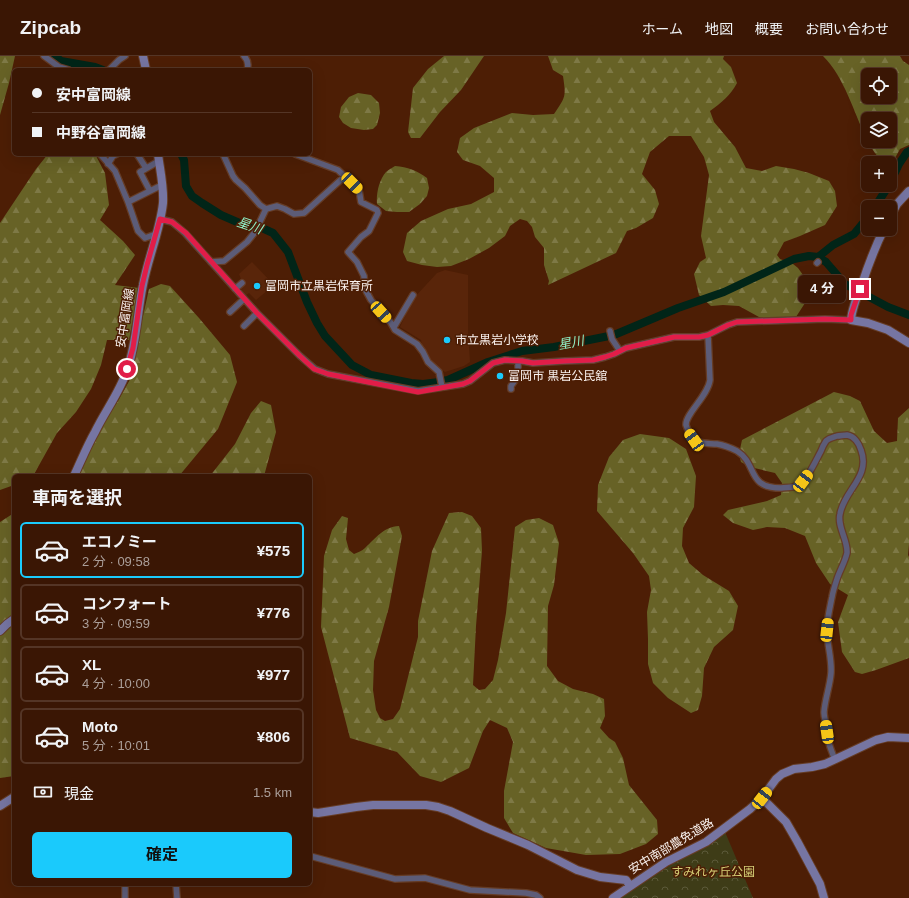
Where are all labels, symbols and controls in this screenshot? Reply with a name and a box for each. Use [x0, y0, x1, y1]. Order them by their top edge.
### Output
text: Zipcab [20, 17, 81, 38]
text: ホーム [641, 21, 683, 37]
text: 地図 [705, 21, 733, 37]
text: 概要 [755, 21, 783, 37]
text: お問い合わせ [805, 21, 889, 37]
map controls [861, 68, 897, 236]
button: locate [861, 68, 897, 104]
text: 安中富岡線 [56, 86, 131, 103]
button: layers [861, 112, 897, 148]
text: 中野谷富岡線 [56, 124, 146, 141]
button: + [861, 156, 897, 192]
car [339, 170, 365, 196]
button: − [861, 200, 897, 236]
water label: 星川 [235, 214, 266, 237]
callout: 4 分 [798, 275, 846, 303]
place label: 富岡市立黒岩保育所 [265, 279, 373, 293]
route end [851, 280, 869, 298]
marker: 富岡市立黒岩保育所 [252, 281, 262, 291]
text: 4 分 [810, 281, 834, 296]
street label: 安中富岡線 [113, 287, 137, 349]
car [369, 299, 393, 325]
place label: 市立黒岩小学校 [455, 333, 539, 347]
water label: 星川 [557, 333, 587, 352]
marker: 市立黒岩小学校 [442, 335, 452, 345]
route start [118, 360, 136, 378]
place label: 富岡市 黒岩公民舘 [508, 369, 607, 383]
marker: 富岡市 黒岩公民舘 [495, 371, 505, 381]
car [682, 427, 706, 453]
car [791, 468, 815, 494]
text: 車両を選択 [32, 488, 122, 508]
icon: car [34, 532, 70, 568]
text: エコノミー [82, 533, 157, 550]
text: ¥575 [257, 542, 290, 559]
text: 2 分 · 09:58 [82, 554, 150, 569]
icon: car [34, 594, 70, 630]
text: コンフォート [82, 595, 172, 612]
text: ¥776 [257, 604, 290, 621]
text: 3 分 · 09:59 [82, 616, 150, 631]
car [820, 617, 834, 643]
icon: car [34, 656, 70, 692]
text: XL [82, 656, 101, 673]
text: ¥977 [257, 666, 290, 683]
text: 4 分 · 10:00 [82, 676, 150, 691]
icon: car [34, 718, 70, 754]
text: Moto [82, 718, 118, 735]
car [819, 719, 835, 745]
text: ¥806 [257, 728, 290, 745]
text: 5 分 · 10:01 [82, 738, 150, 753]
icon: cash [32, 781, 54, 803]
text: 現金 [64, 785, 94, 802]
text: 1.5 km [253, 785, 292, 800]
car [750, 785, 774, 811]
street label: 安中南部農免道路 [626, 815, 716, 877]
button: 確定 [32, 832, 292, 878]
park label: すみれヶ丘公園 [671, 865, 755, 879]

